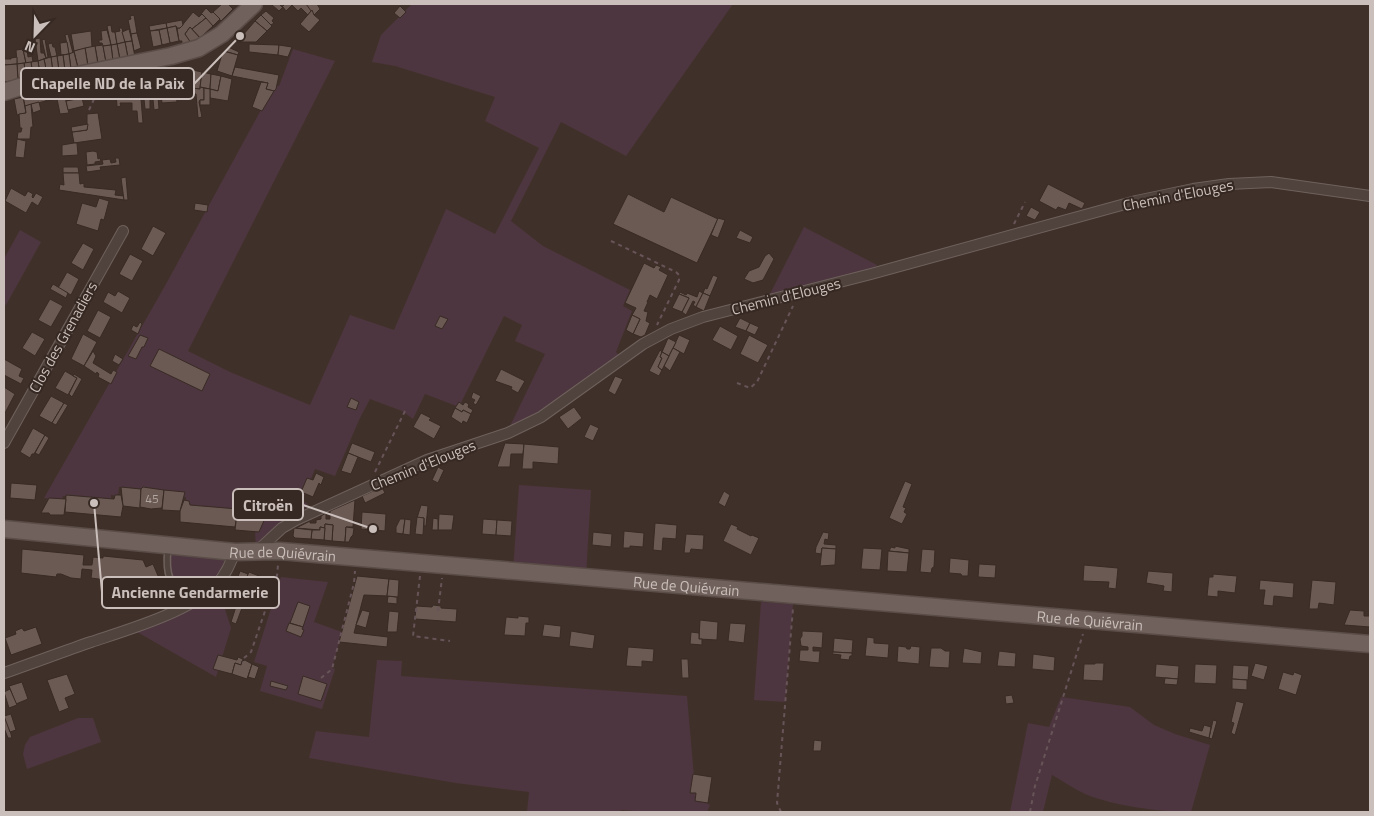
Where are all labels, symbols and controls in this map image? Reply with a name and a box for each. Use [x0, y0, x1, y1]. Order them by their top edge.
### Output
north arrow [10, 10, 60, 60]
text: N [21, 36, 38, 59]
callout: Chapelle ND de la Paix [21, 68, 194, 99]
text: Chapelle ND de la Paix [31, 71, 185, 95]
street label: Chemin d'Elouges [1121, 173, 1235, 217]
street label: Chemin d'Elouges [729, 271, 843, 321]
street label: Clos des Grenadiers [23, 277, 103, 397]
street label: Chemin d'Elouges [367, 433, 479, 497]
house number: 45 [145, 489, 159, 508]
callout: Citroën [233, 489, 303, 520]
text: Citroën [243, 493, 293, 517]
street label: Rue de Quiévrain [228, 539, 337, 567]
street label: Rue de Quiévrain [632, 570, 741, 602]
callout: Ancienne Gendarmerie [102, 577, 279, 608]
text: Ancienne Gendarmerie [112, 580, 268, 604]
street label: Rue de Quiévrain [1036, 604, 1144, 636]

